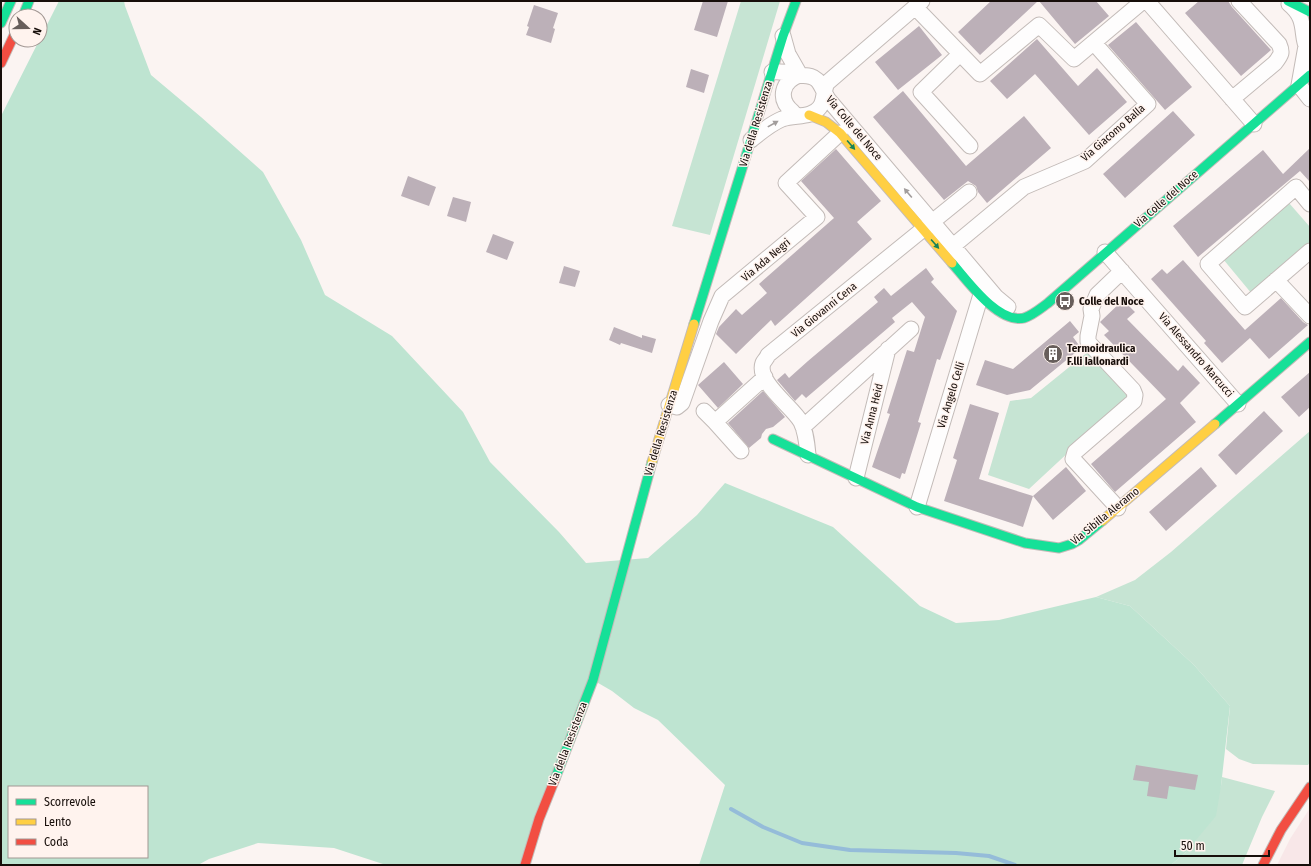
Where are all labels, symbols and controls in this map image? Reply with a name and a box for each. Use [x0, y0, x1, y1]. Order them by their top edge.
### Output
north arrow [8, 8, 48, 48]
text: N [30, 26, 44, 37]
street label: Via della Resistenza [737, 79, 775, 169]
street label: Via Colle del Noce [823, 93, 885, 163]
street label: Via Giacomo Balla [1078, 102, 1148, 164]
one-way arrow [767, 120, 779, 127]
one-way arrow [846, 140, 855, 151]
street label: Via Colle del Noce [1131, 168, 1201, 230]
one-way arrow [904, 188, 913, 198]
street label: Via Ada Negri [739, 236, 793, 284]
one-way arrow [931, 239, 940, 249]
street label: Via Giovanni Cena [789, 280, 859, 340]
bus stop icon: Colle del Noce [1054, 290, 1076, 312]
place label: Colle del Noce [1079, 295, 1144, 308]
street label: Via Alessandro Marcucci [1156, 310, 1236, 400]
place label: Termoidraulica F.lli Iallonardi [1067, 342, 1136, 368]
building icon: Termoidraulica F.lli Iallonardi [1042, 343, 1064, 365]
street label: Via Angelo Celli [935, 360, 967, 430]
street label: Via Anna Heid [858, 382, 886, 446]
street label: Via della Resistenza [642, 388, 680, 478]
street label: Via Sibilla Aleramo [1068, 484, 1142, 548]
street label: Via della Resistenza [546, 700, 590, 788]
legend [8, 786, 148, 858]
text: Scorrevole [44, 795, 96, 809]
text: Lento [44, 815, 71, 829]
scale bar [1175, 832, 1269, 858]
text: Coda [44, 835, 69, 849]
text: 50 m [1181, 839, 1205, 853]

